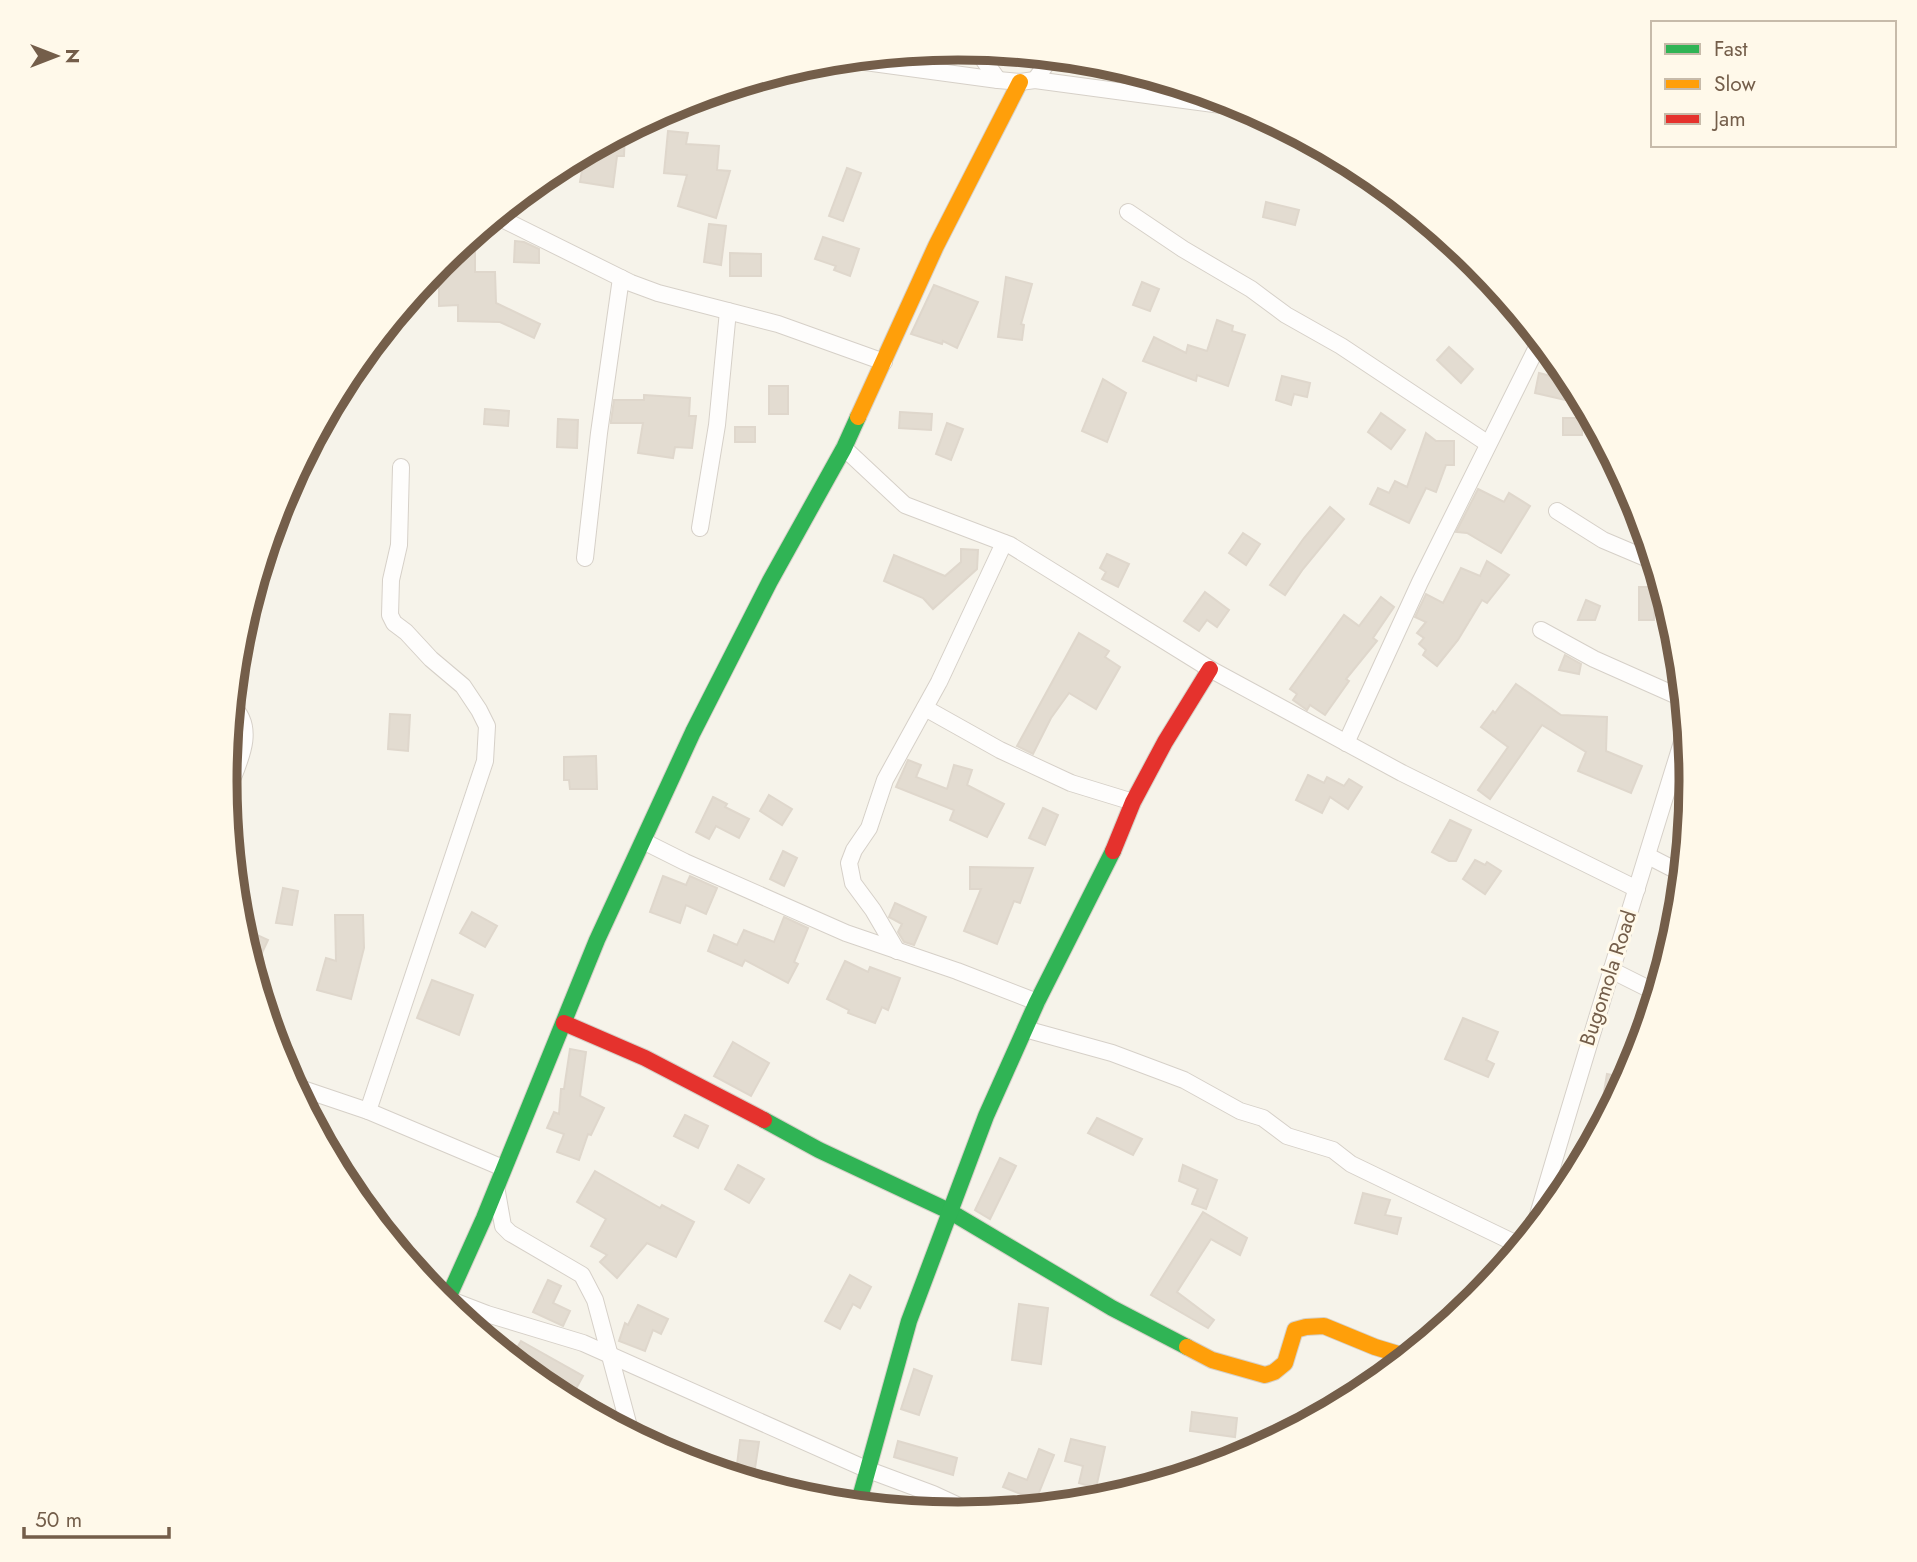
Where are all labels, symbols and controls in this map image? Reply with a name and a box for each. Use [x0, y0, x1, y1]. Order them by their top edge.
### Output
north arrow [21, 21, 91, 91]
legend [1651, 21, 1896, 147]
text: Fast [1714, 34, 1747, 64]
text: N [59, 48, 86, 64]
text: Slow [1714, 69, 1756, 99]
text: Jam [1711, 104, 1746, 134]
street label: Bugomola Road [1572, 907, 1644, 1049]
scale bar [24, 1496, 170, 1540]
text: 50 m [35, 1505, 82, 1535]

